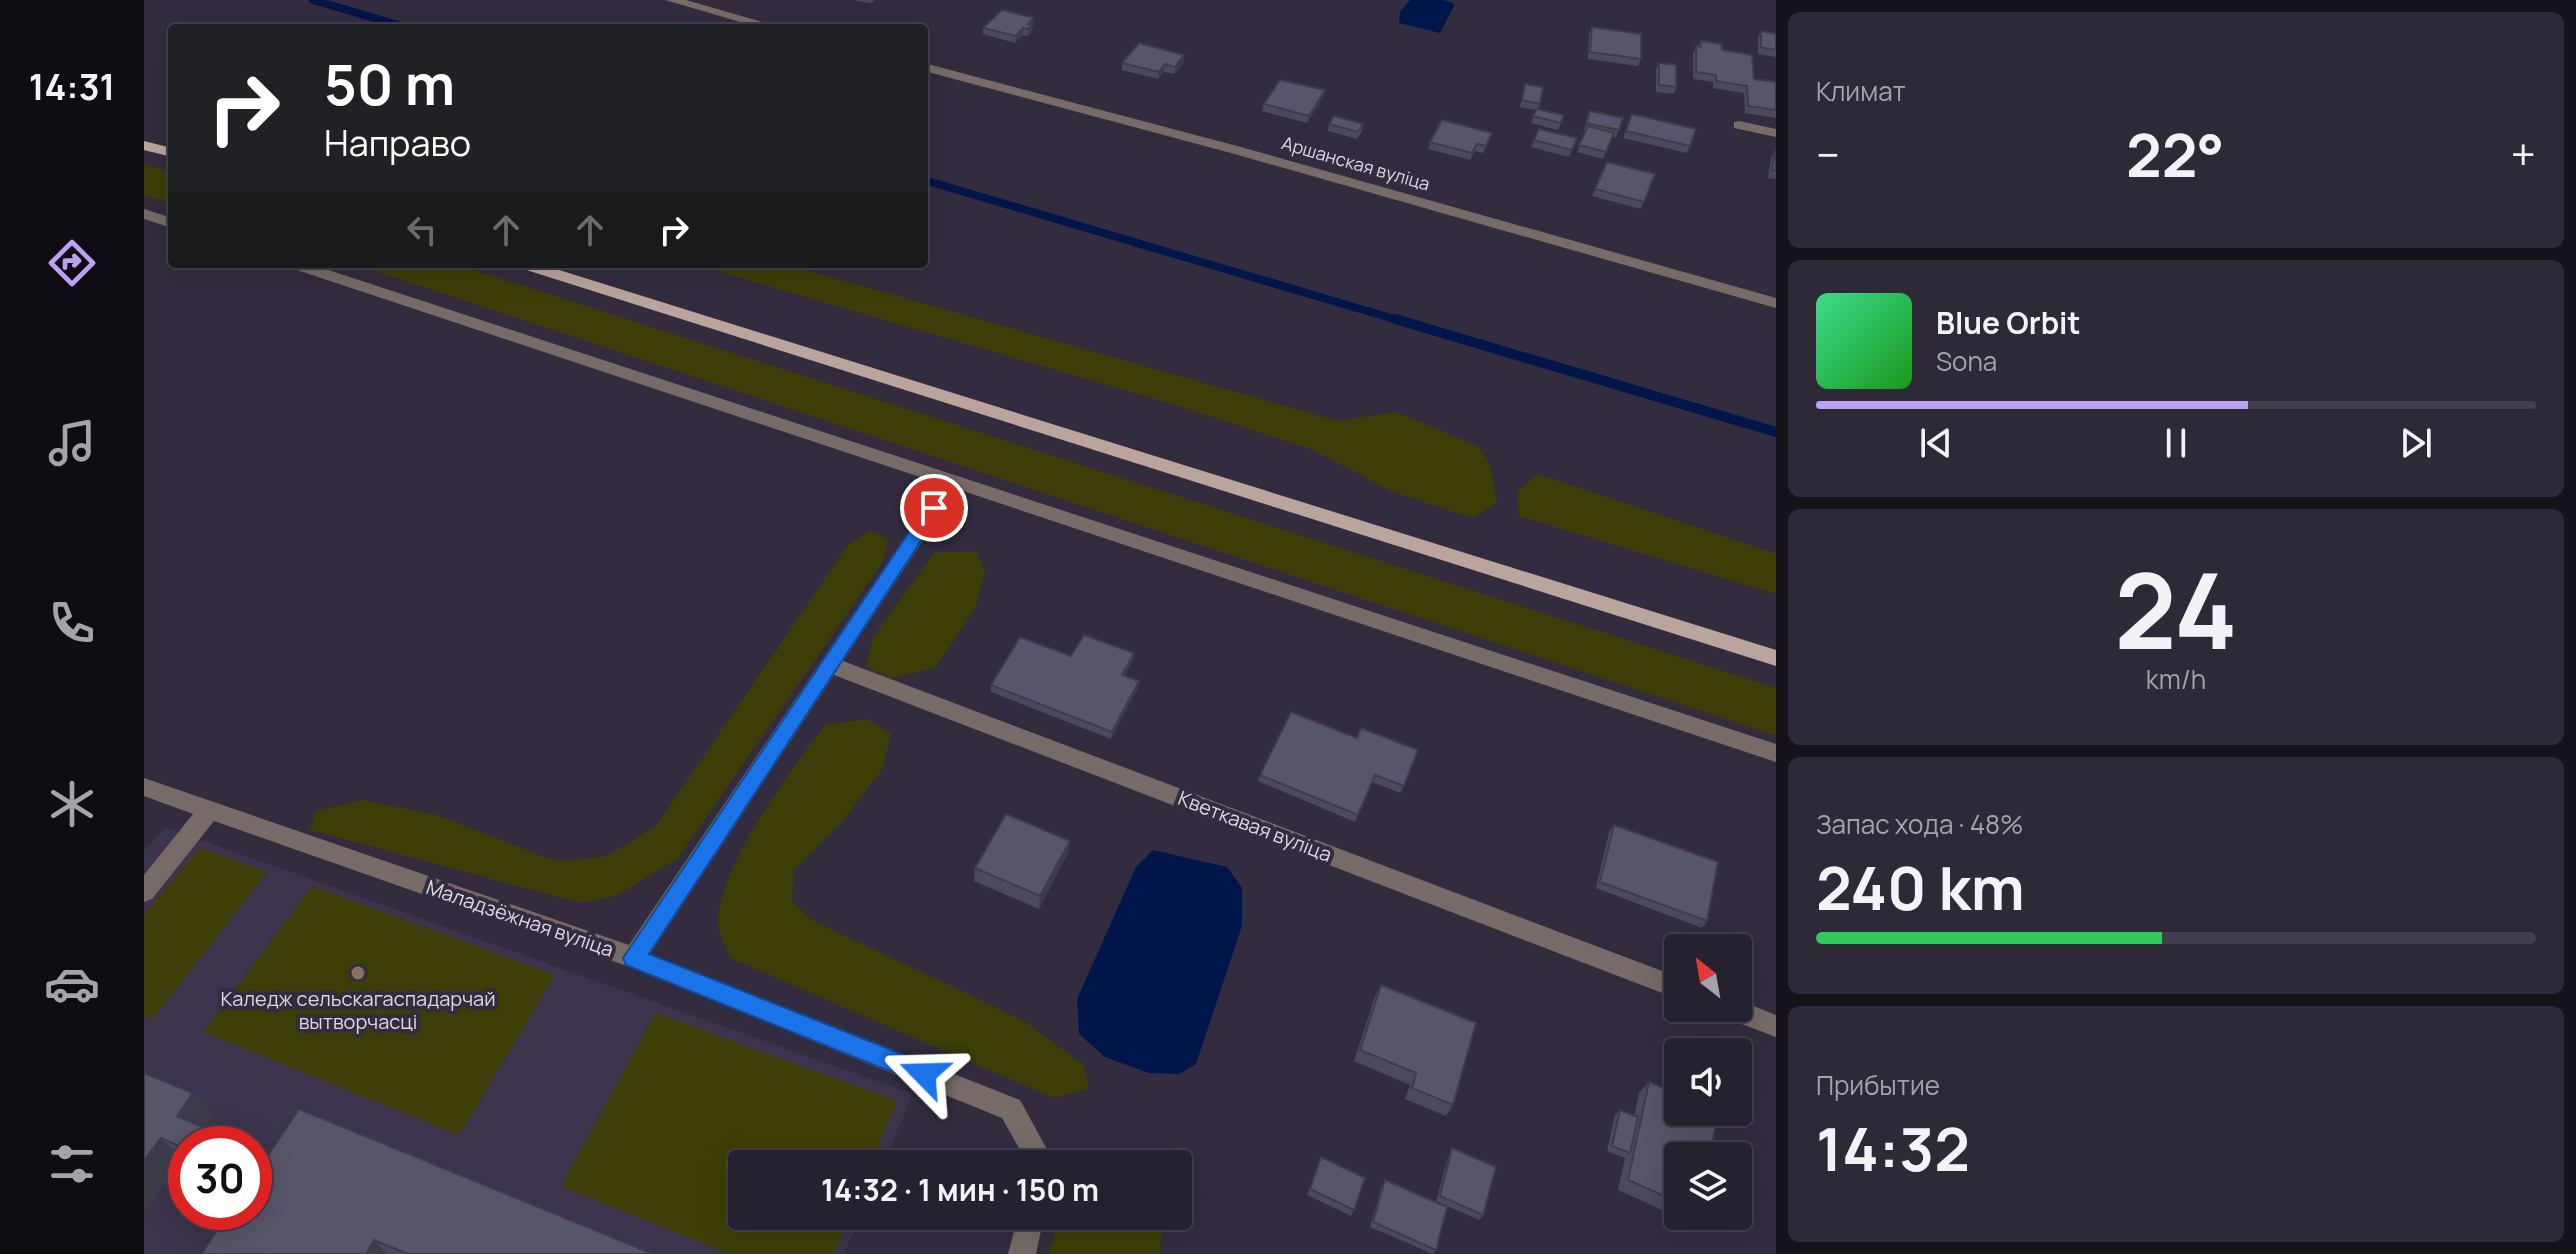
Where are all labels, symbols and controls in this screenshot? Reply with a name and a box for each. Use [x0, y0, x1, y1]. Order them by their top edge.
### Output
text: 50 m [324, 45, 455, 122]
icon: right [192, 56, 296, 160]
text: 14:31 [29, 62, 115, 111]
text: Климат [1816, 73, 1906, 109]
text: 22° [2126, 113, 2224, 195]
text: Направо [324, 118, 471, 167]
text: − [1816, 124, 1840, 184]
text: + [2511, 124, 2536, 184]
street label: Аршанская вуліца [1279, 130, 1433, 196]
icon: left [400, 208, 444, 252]
icon: ahead [484, 208, 528, 252]
icon: ahead [568, 208, 612, 252]
icon: right [652, 208, 696, 252]
icon: directions [44, 235, 100, 291]
text: Blue Orbit [1936, 302, 2081, 343]
text: Sona [1936, 343, 1997, 379]
icon: music [44, 415, 100, 471]
icon: previous [1914, 421, 1958, 465]
icon: pause [2154, 421, 2198, 465]
icon: next [2394, 421, 2438, 465]
pin [900, 474, 968, 542]
icon: arrive [912, 486, 956, 530]
text: 24 [2114, 538, 2238, 680]
icon: phone [44, 595, 100, 651]
text: km/h [2146, 661, 2206, 697]
icon: climate [44, 776, 100, 832]
street label: Кветкавая вуліца [1174, 784, 1336, 868]
text: Запас хода · 48% [1816, 806, 2024, 842]
text: 240 km [1816, 846, 2025, 928]
street label: Маладзёжная вуліца [423, 873, 617, 963]
north arrow [1664, 934, 1752, 1022]
map controls [1664, 934, 1752, 1230]
icon: car [44, 956, 100, 1012]
marker: Каледж сельскагаспадарчай вытворчасці [349, 964, 367, 982]
place label: Каледж сельскагаспадарчай вытворчасці [220, 985, 496, 1035]
position arrow [882, 1032, 966, 1116]
button: sound [1664, 1038, 1752, 1126]
text: Прибытие [1816, 1067, 1940, 1103]
text: 14:32 [1816, 1107, 1970, 1189]
speed limit sign: 30 [168, 1126, 272, 1230]
icon: filters [44, 1136, 100, 1192]
button: layers [1664, 1142, 1752, 1230]
text: 14:32 · 1 мин · 150 m [821, 1169, 1099, 1210]

